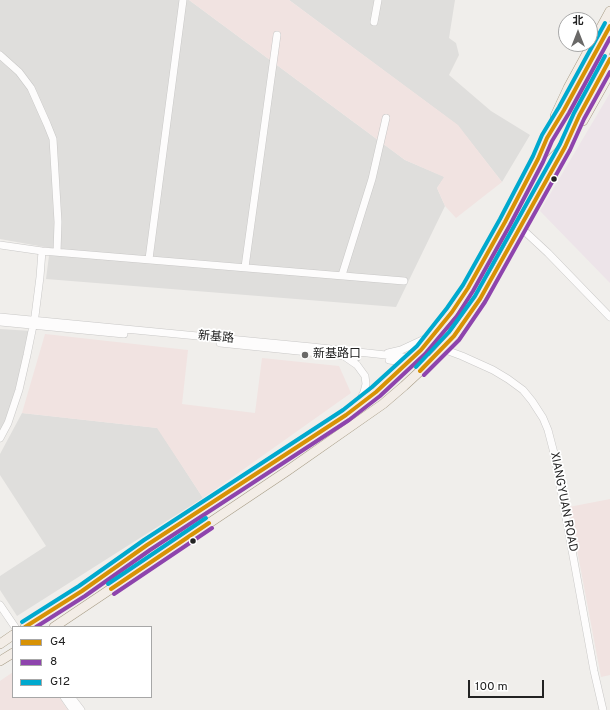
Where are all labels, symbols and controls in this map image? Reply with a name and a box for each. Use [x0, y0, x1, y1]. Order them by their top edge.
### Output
north arrow [558, 12, 598, 52]
text: 北 [573, 14, 584, 28]
unlabelled marker [549, 174, 559, 184]
street label: 新基路 [197, 329, 235, 347]
place label: 新基路口 [313, 348, 361, 362]
marker: 新基路口 [300, 350, 310, 360]
street label: XIANGYUAN ROAD [546, 451, 580, 553]
unlabelled marker [188, 536, 198, 546]
legend [12, 626, 152, 698]
text: G4 [50, 634, 66, 650]
text: 8 [50, 654, 57, 670]
scale bar [470, 672, 546, 698]
text: G12 [50, 674, 70, 690]
text: 100 m [475, 679, 508, 695]

